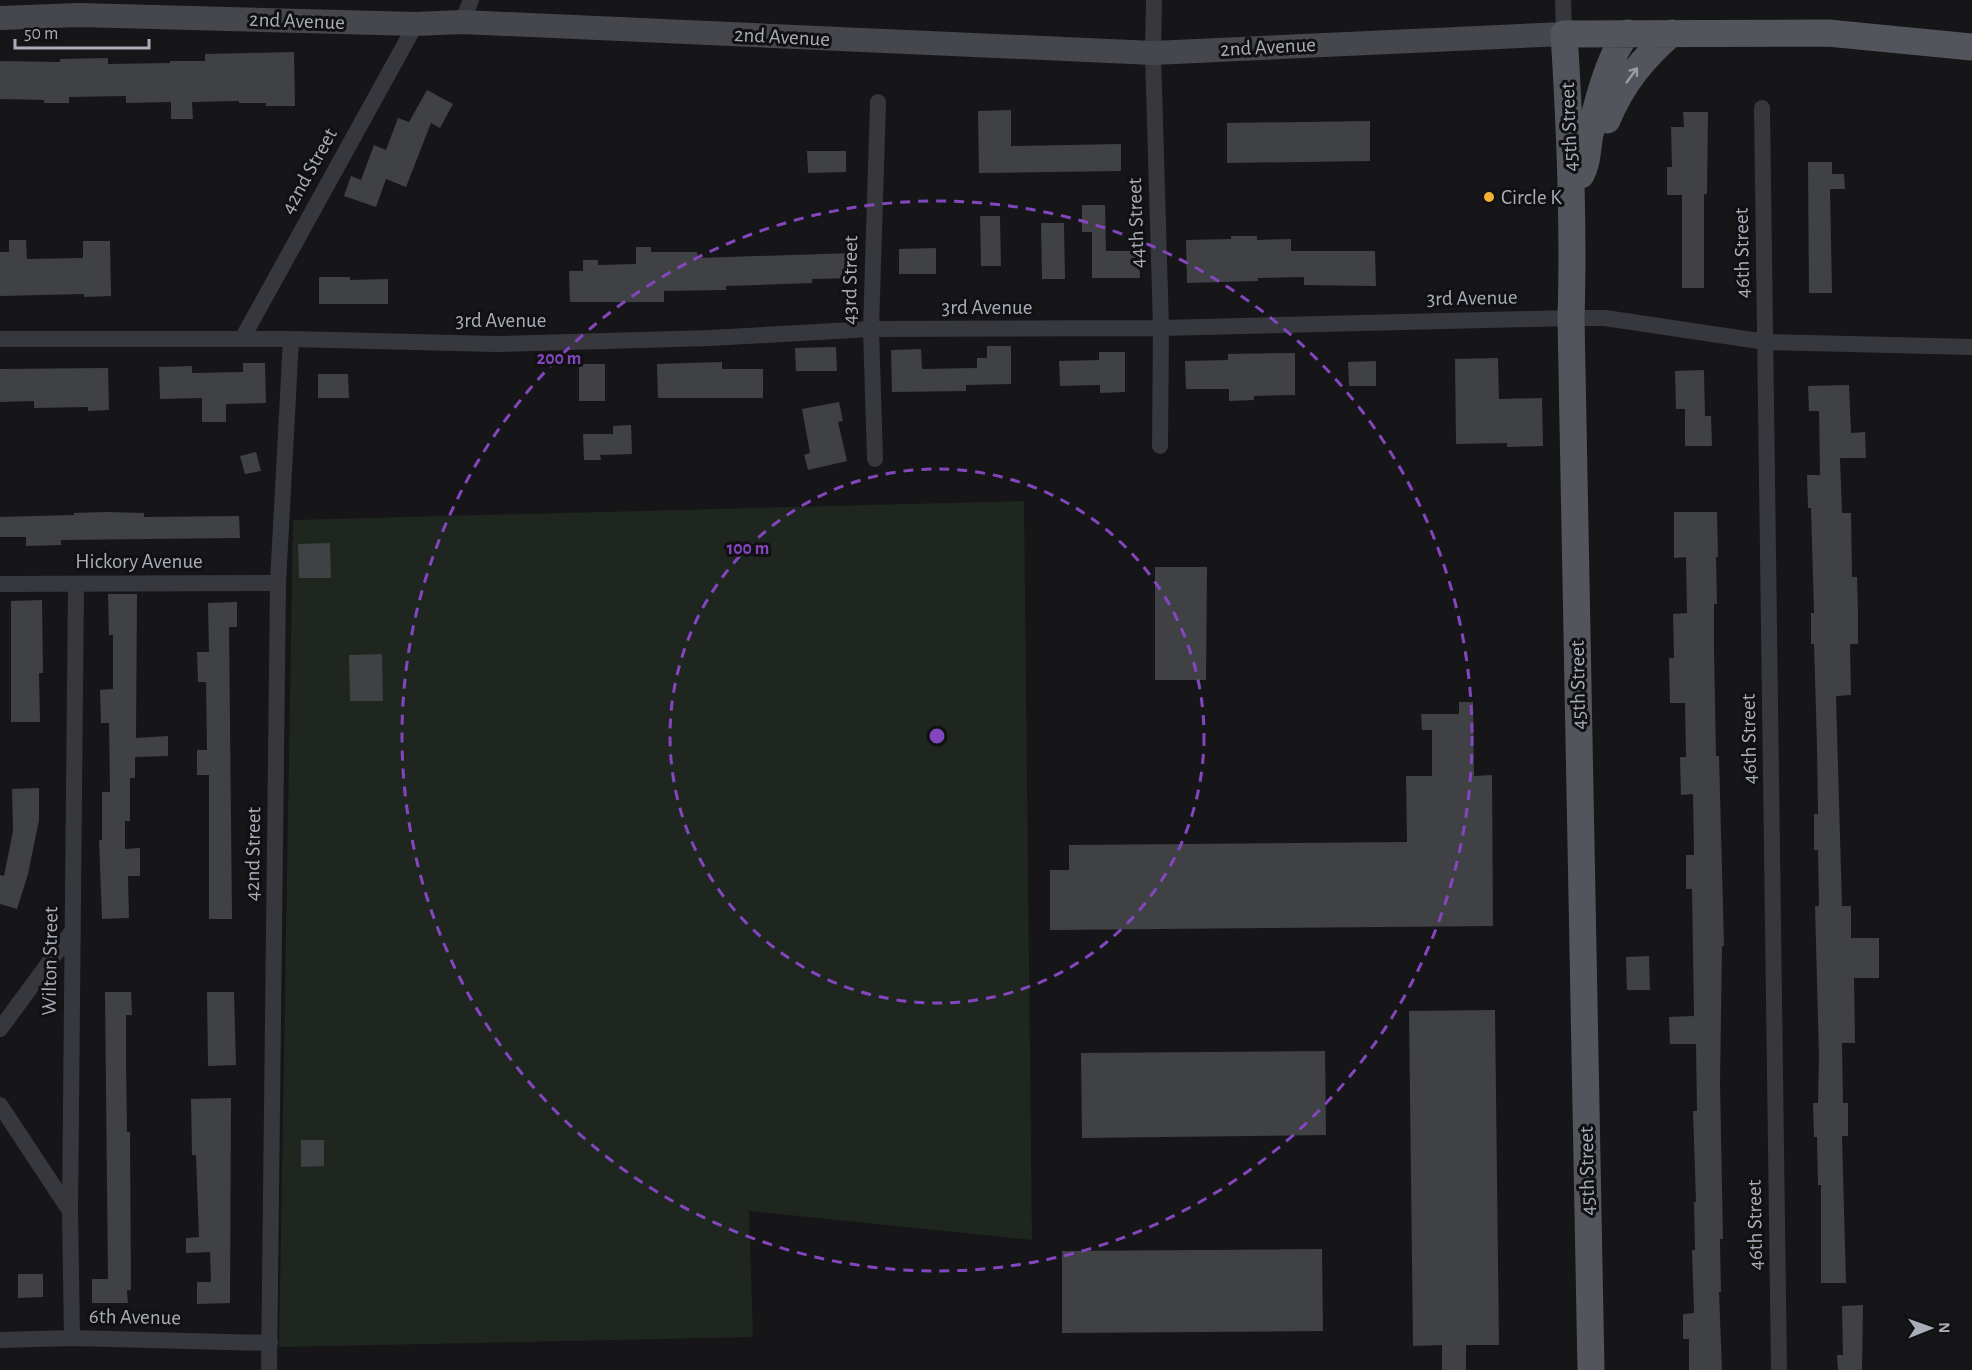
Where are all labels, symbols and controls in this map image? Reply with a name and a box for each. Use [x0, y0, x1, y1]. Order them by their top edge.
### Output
street label: 2nd Avenue [249, 9, 345, 33]
scale bar [15, 12, 148, 50]
street label: 2nd Avenue [734, 24, 830, 50]
text: 50 m [24, 25, 58, 43]
street label: 2nd Avenue [1220, 34, 1316, 60]
one-way arrow [1626, 68, 1638, 84]
street label: 45th Street [1557, 82, 1581, 172]
street label: 42nd Street [277, 124, 341, 217]
street label: 44th Street [1124, 177, 1148, 269]
place label: Circle K [1501, 187, 1562, 208]
marker: Circle K [1482, 190, 1496, 204]
street label: 46th Street [1731, 207, 1753, 298]
street label: 43rd Street [839, 235, 861, 325]
street label: 3rd Avenue [1426, 287, 1518, 309]
street label: 3rd Avenue [942, 297, 1032, 318]
street label: 3rd Avenue [456, 310, 546, 331]
text: 200 m [537, 350, 581, 368]
text: 100 m [727, 540, 769, 558]
street label: Hickory Avenue [75, 551, 203, 572]
street label: 45th Street [1567, 640, 1589, 730]
street label: 46th Street [1738, 693, 1760, 784]
centre of rings [927, 726, 947, 746]
street label: 42nd Street [242, 806, 264, 901]
street label: Wilton Street [39, 906, 61, 1016]
street label: 45th Street [1576, 1126, 1598, 1216]
street label: 46th Street [1744, 1179, 1766, 1270]
north arrow [1900, 1298, 1960, 1358]
street label: 6th Avenue [89, 1306, 181, 1328]
text: N [1936, 1322, 1952, 1333]

